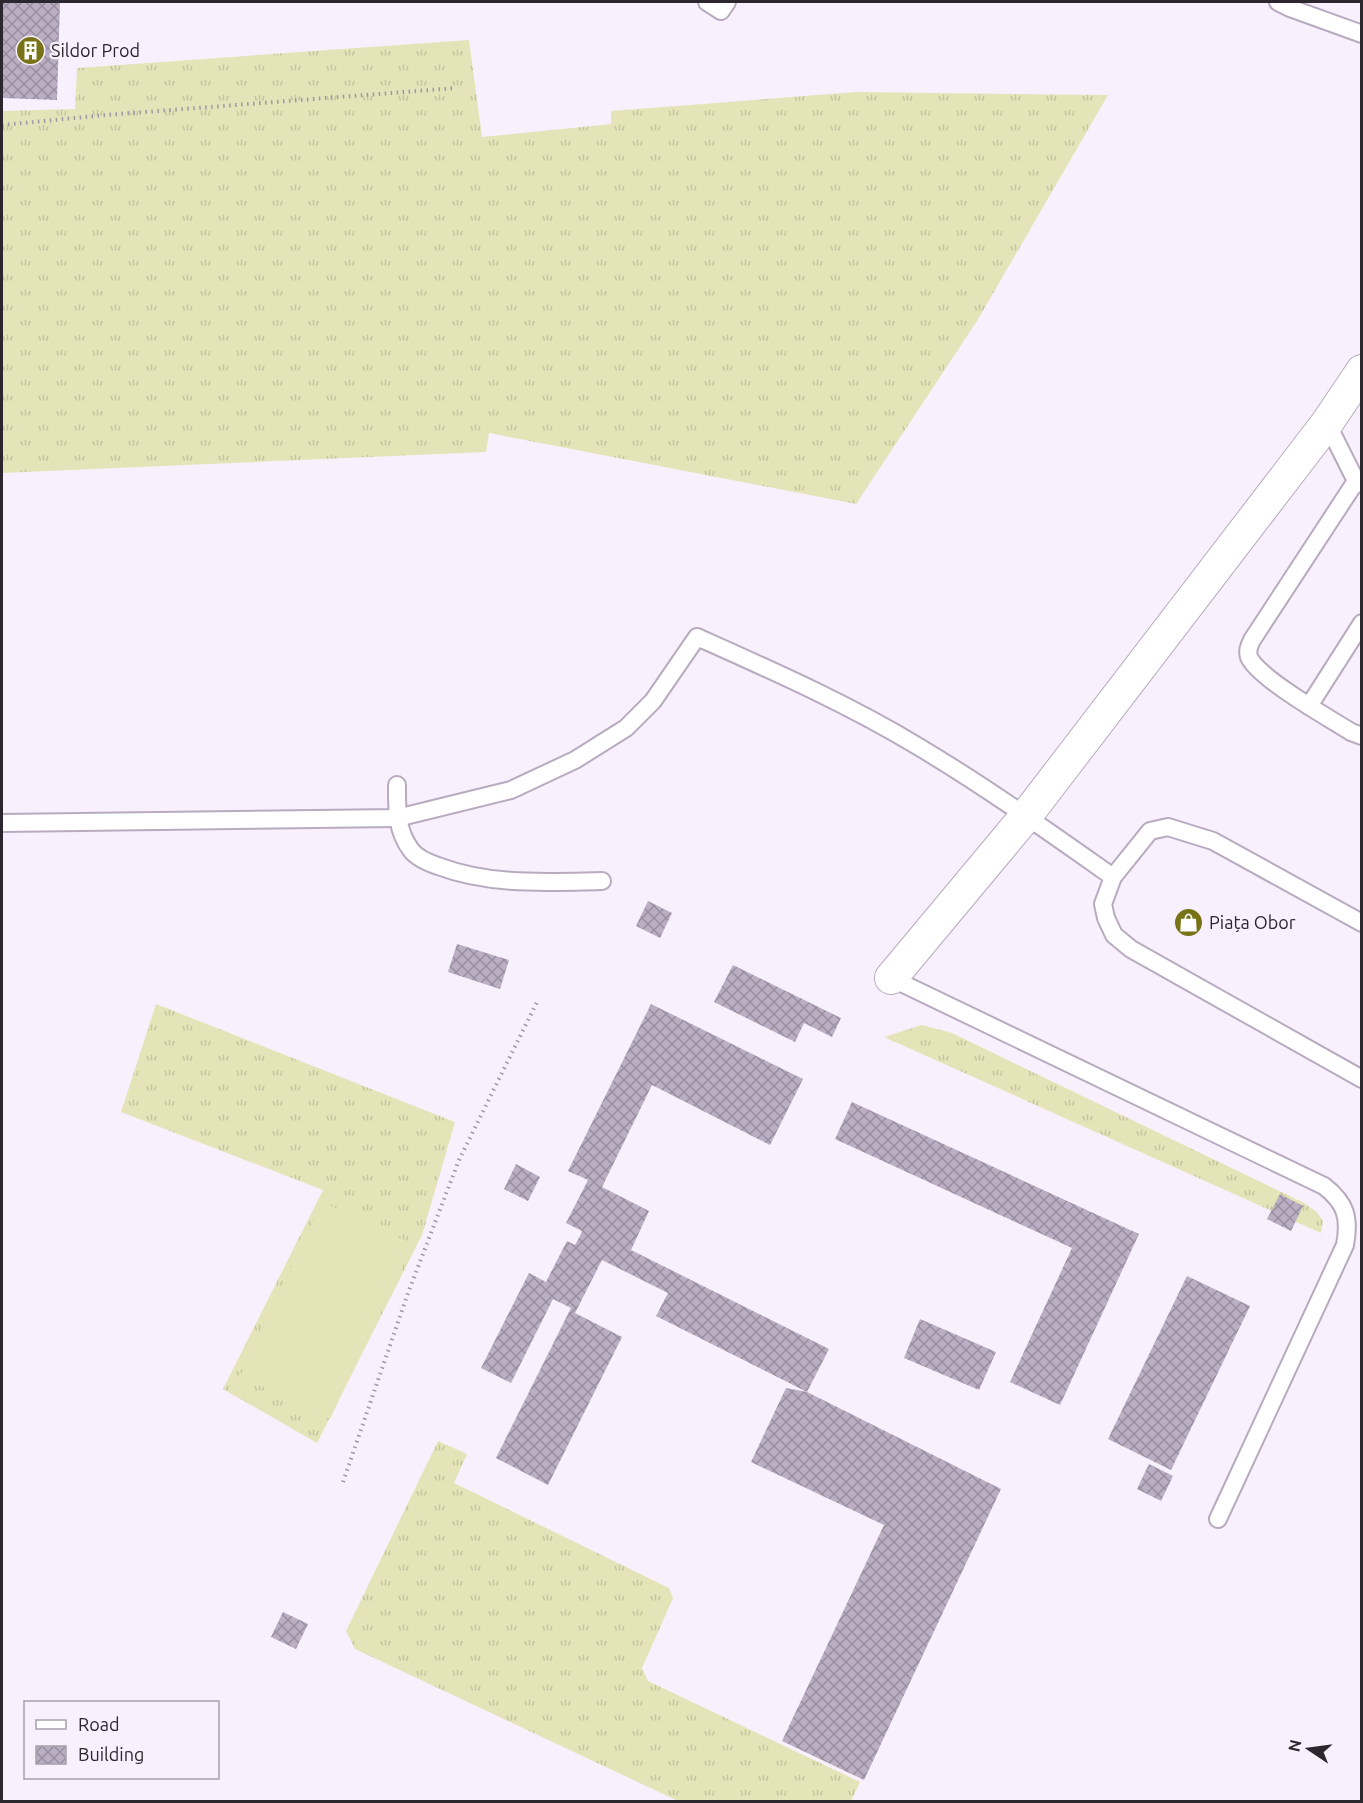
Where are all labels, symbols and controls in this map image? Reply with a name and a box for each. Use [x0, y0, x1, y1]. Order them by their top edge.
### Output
building icon: Sildor Prod [14, 34, 46, 66]
place label: Sildor Prod [51, 40, 140, 60]
shop icon: Piața Obor [1172, 906, 1204, 938]
place label: Piața Obor [1209, 912, 1296, 932]
legend [24, 1701, 219, 1779]
text: Road [78, 1714, 120, 1734]
north arrow [1279, 1719, 1339, 1779]
text: N [1284, 1738, 1304, 1753]
text: Building [78, 1744, 144, 1764]

